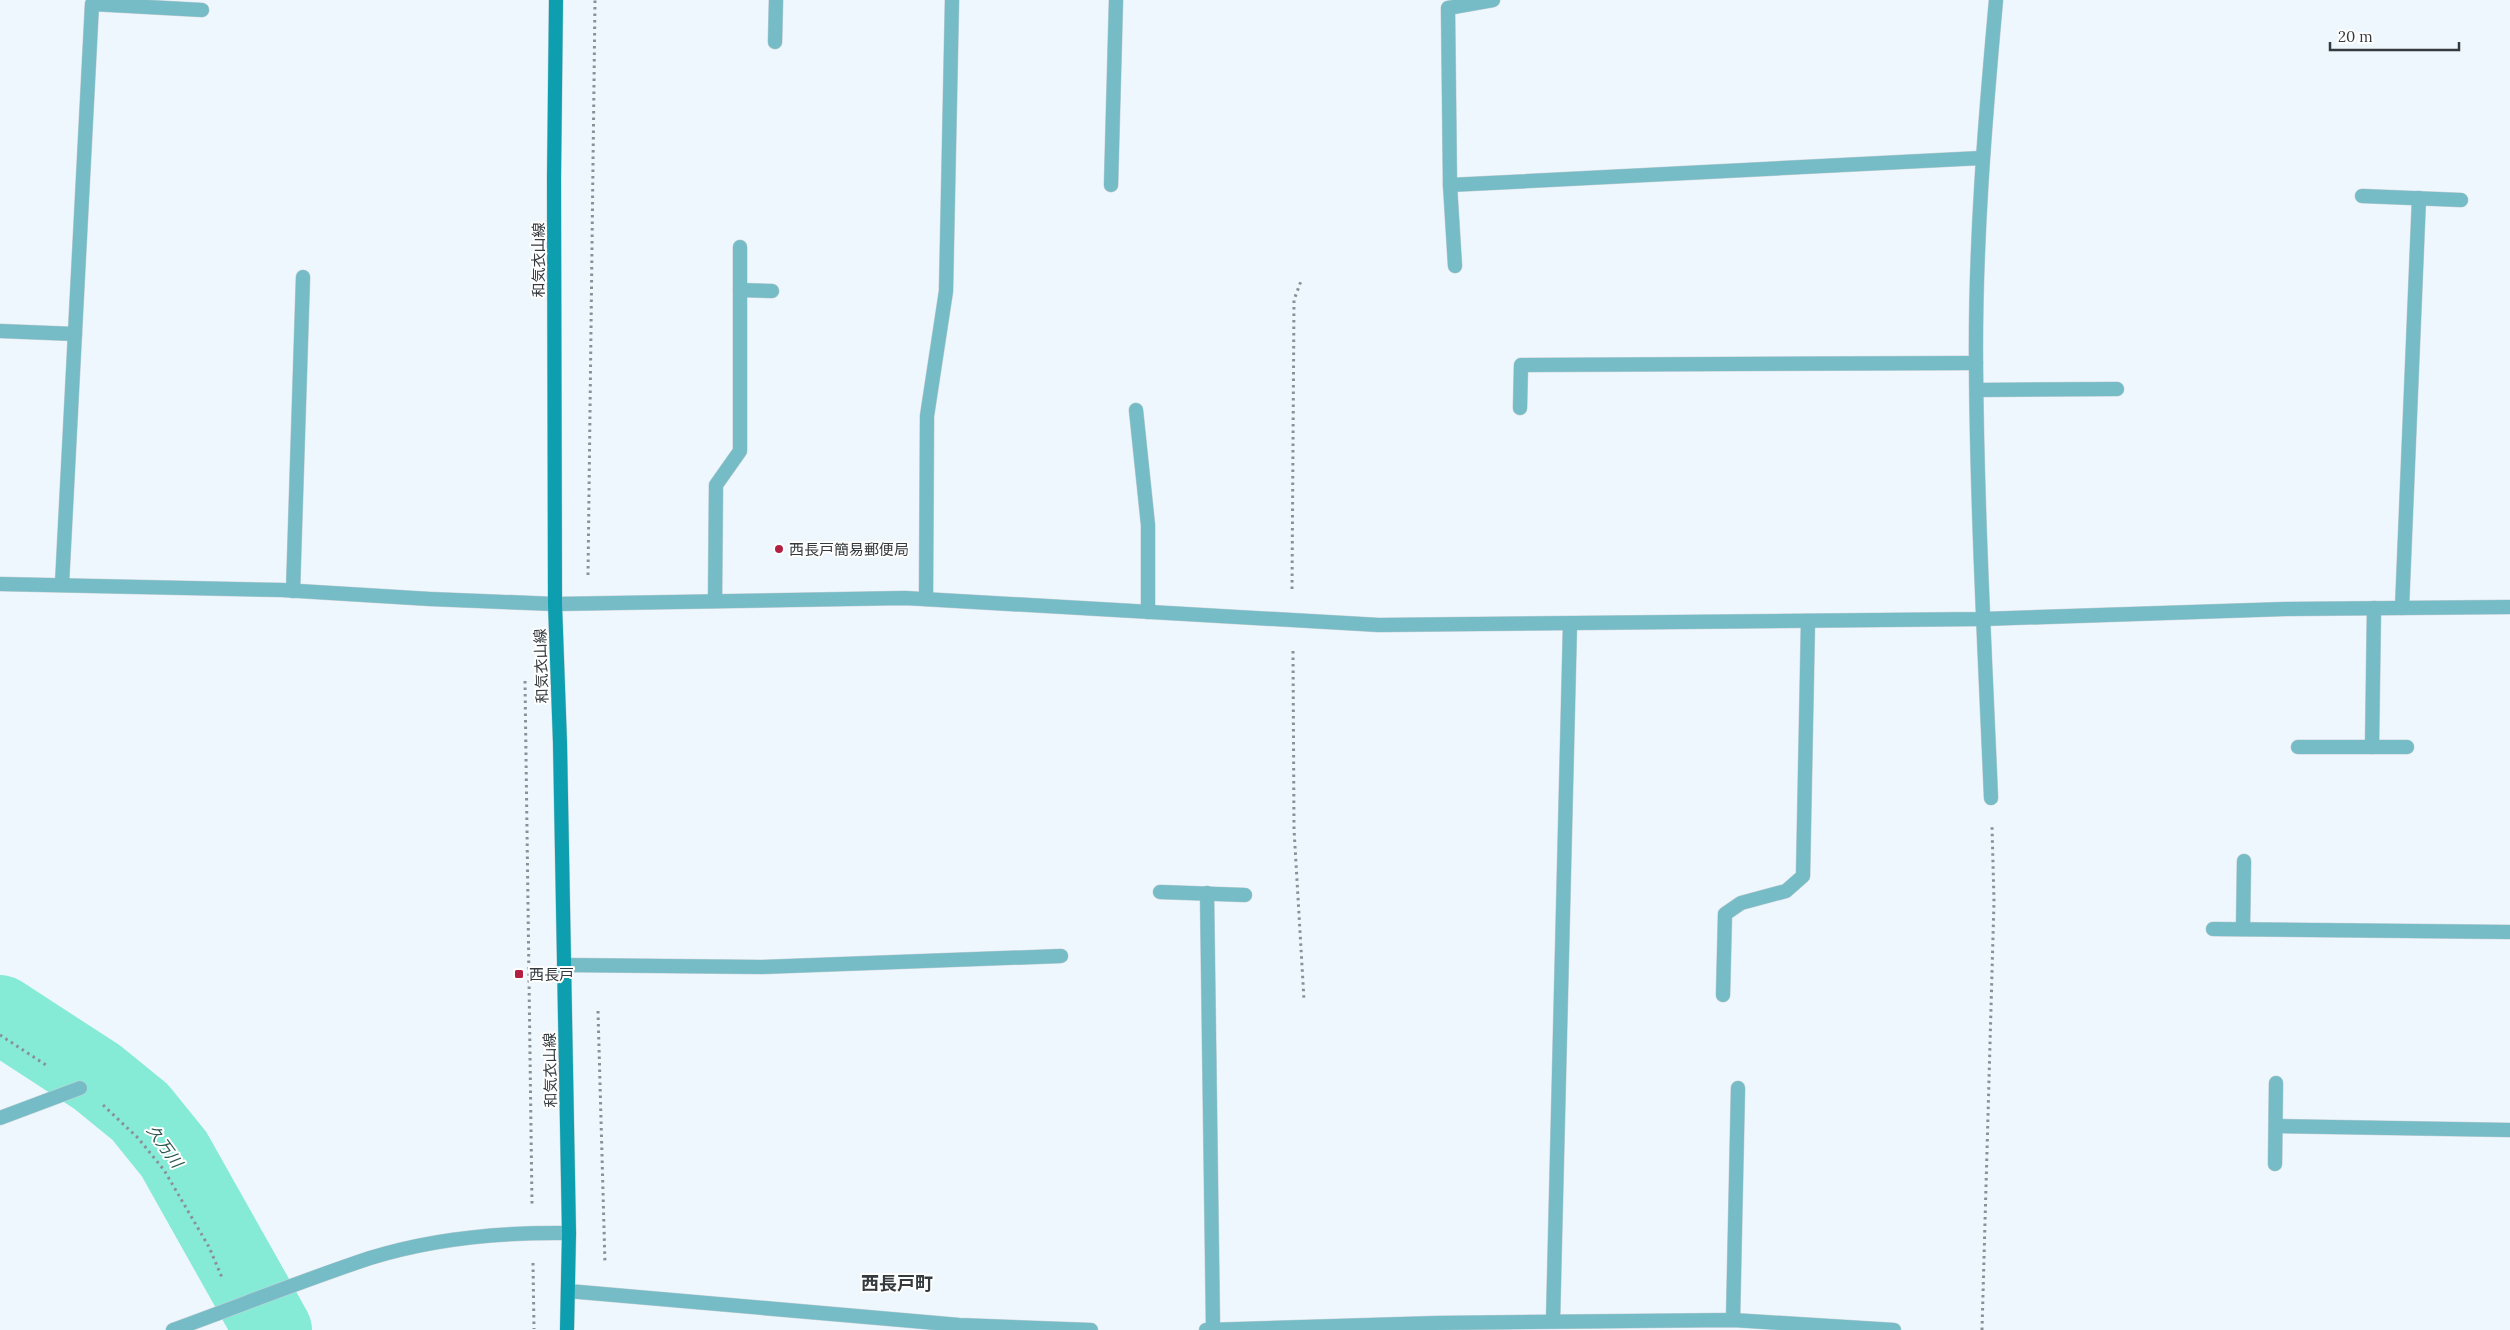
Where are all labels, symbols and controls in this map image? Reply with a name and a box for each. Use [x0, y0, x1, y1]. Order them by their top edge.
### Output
scale bar [2330, 20, 2459, 52]
text: 20 m [2338, 27, 2373, 46]
street label: 和気衣山線 [529, 222, 548, 298]
place label: 西長戸簡易郵便局 [789, 540, 909, 559]
marker: 西長戸簡易郵便局 [773, 543, 785, 555]
street label: 和気衣山線 [530, 628, 552, 704]
place label: 西長戸 [529, 965, 574, 984]
marker: 西長戸 [513, 968, 525, 980]
street label: 和気衣山線 [540, 1032, 560, 1108]
water label: 久万川 [143, 1121, 188, 1173]
district label: 西長戸町 [861, 1272, 933, 1295]

